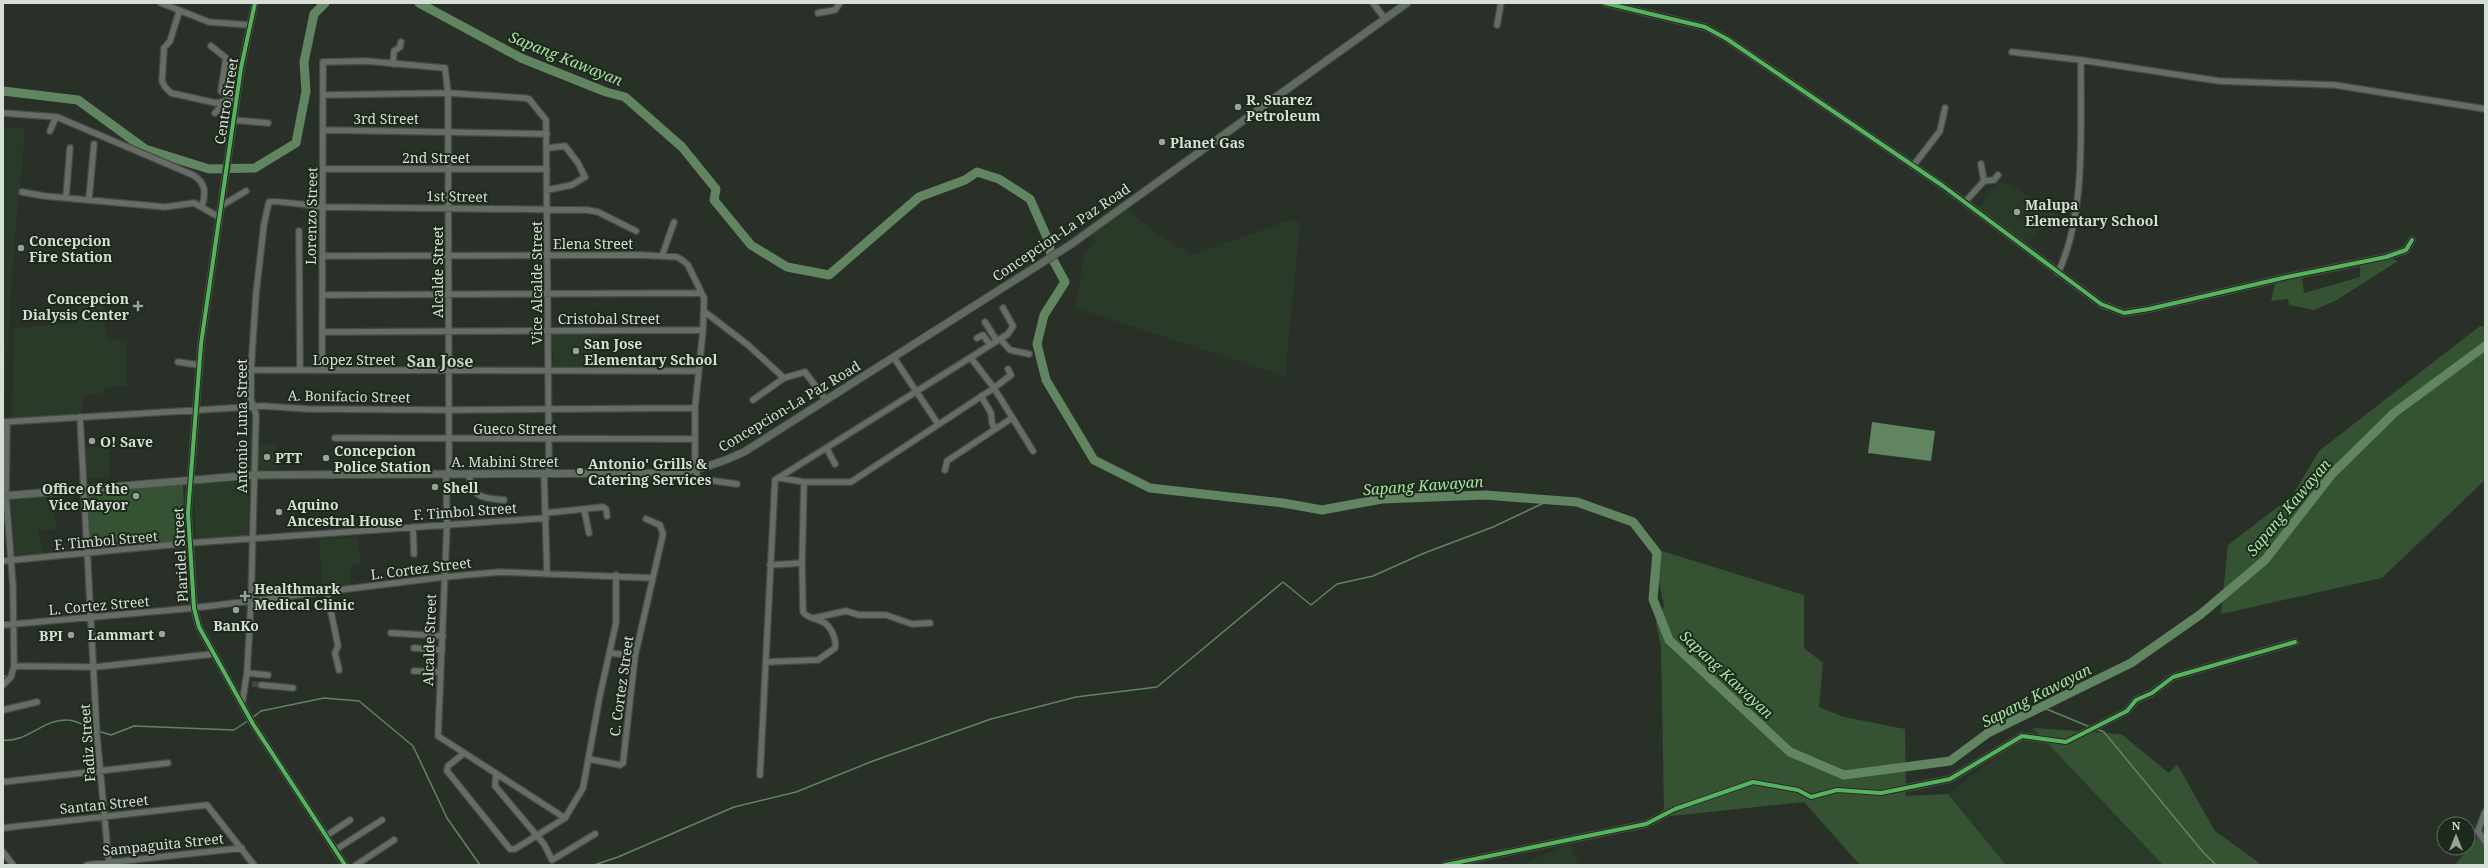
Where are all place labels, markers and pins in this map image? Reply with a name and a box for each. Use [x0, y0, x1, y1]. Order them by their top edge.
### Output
place label: R. Suarez Petroleum [1246, 90, 1321, 125]
marker: R. Suarez Petroleum [1233, 102, 1243, 112]
place label: Planet Gas [1170, 133, 1245, 152]
marker: Planet Gas [1157, 137, 1167, 147]
place label: Malupa Elementary School [2025, 195, 2158, 230]
marker: Malupa Elementary School [2012, 207, 2022, 217]
place label: Concepcion Fire Station [29, 231, 112, 266]
marker: Concepcion Fire Station [16, 243, 26, 253]
place label: Concepcion Dialysis Center [22, 289, 130, 324]
marker: Concepcion Dialysis Center [132, 300, 144, 312]
place label: San Jose Elementary School [584, 334, 717, 369]
marker: San Jose Elementary School [571, 346, 581, 356]
place label: O! Save [100, 432, 153, 451]
marker: O! Save [87, 436, 97, 446]
place label: Concepcion Police Station [334, 441, 431, 476]
place label: PTT [275, 448, 302, 467]
marker: PTT [262, 452, 272, 462]
marker: Concepcion Police Station [321, 453, 331, 463]
place label: Antonio' Grills & Catering Services [588, 454, 712, 489]
marker: Antonio' Grills & Catering Services [575, 466, 585, 476]
place label: Shell [443, 478, 478, 497]
place label: Office of the Vice Mayor [42, 479, 129, 514]
marker: Shell [430, 482, 440, 492]
marker: Office of the Vice Mayor [131, 491, 141, 501]
place label: Aquino Ancestral House [287, 495, 403, 530]
marker: Aquino Ancestral House [274, 507, 284, 517]
place label: Healthmark Medical Clinic [254, 579, 355, 614]
marker: Healthmark Medical Clinic [239, 590, 251, 602]
marker: BanKo [231, 605, 241, 615]
place label: BanKo [213, 616, 259, 635]
place label: Lammart [87, 625, 154, 644]
place label: BPI [39, 626, 63, 645]
marker: Lammart [157, 629, 167, 639]
marker: BPI [66, 630, 76, 640]

